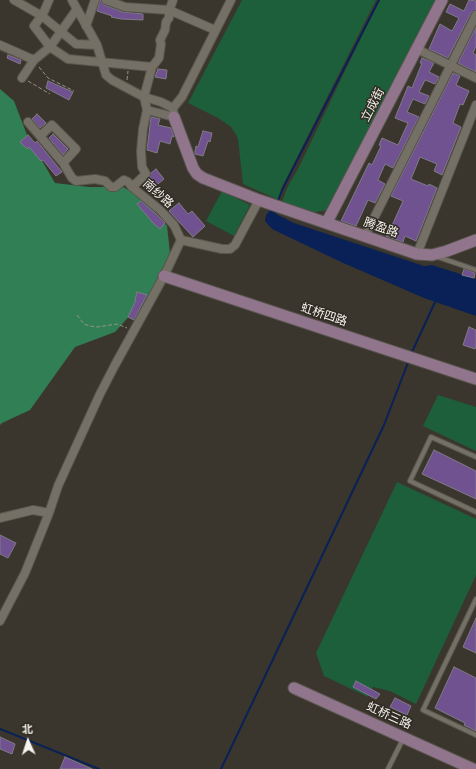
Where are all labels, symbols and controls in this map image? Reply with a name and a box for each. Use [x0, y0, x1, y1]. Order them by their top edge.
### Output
street label: 立成街 [358, 86, 388, 124]
street label: 南纱路 [140, 177, 176, 211]
street label: 腾盈路 [362, 215, 400, 241]
street label: 虹桥四路 [299, 301, 349, 329]
street label: 虹桥三路 [364, 700, 414, 732]
north arrow [8, 721, 48, 761]
text: 北 [22, 722, 33, 736]

